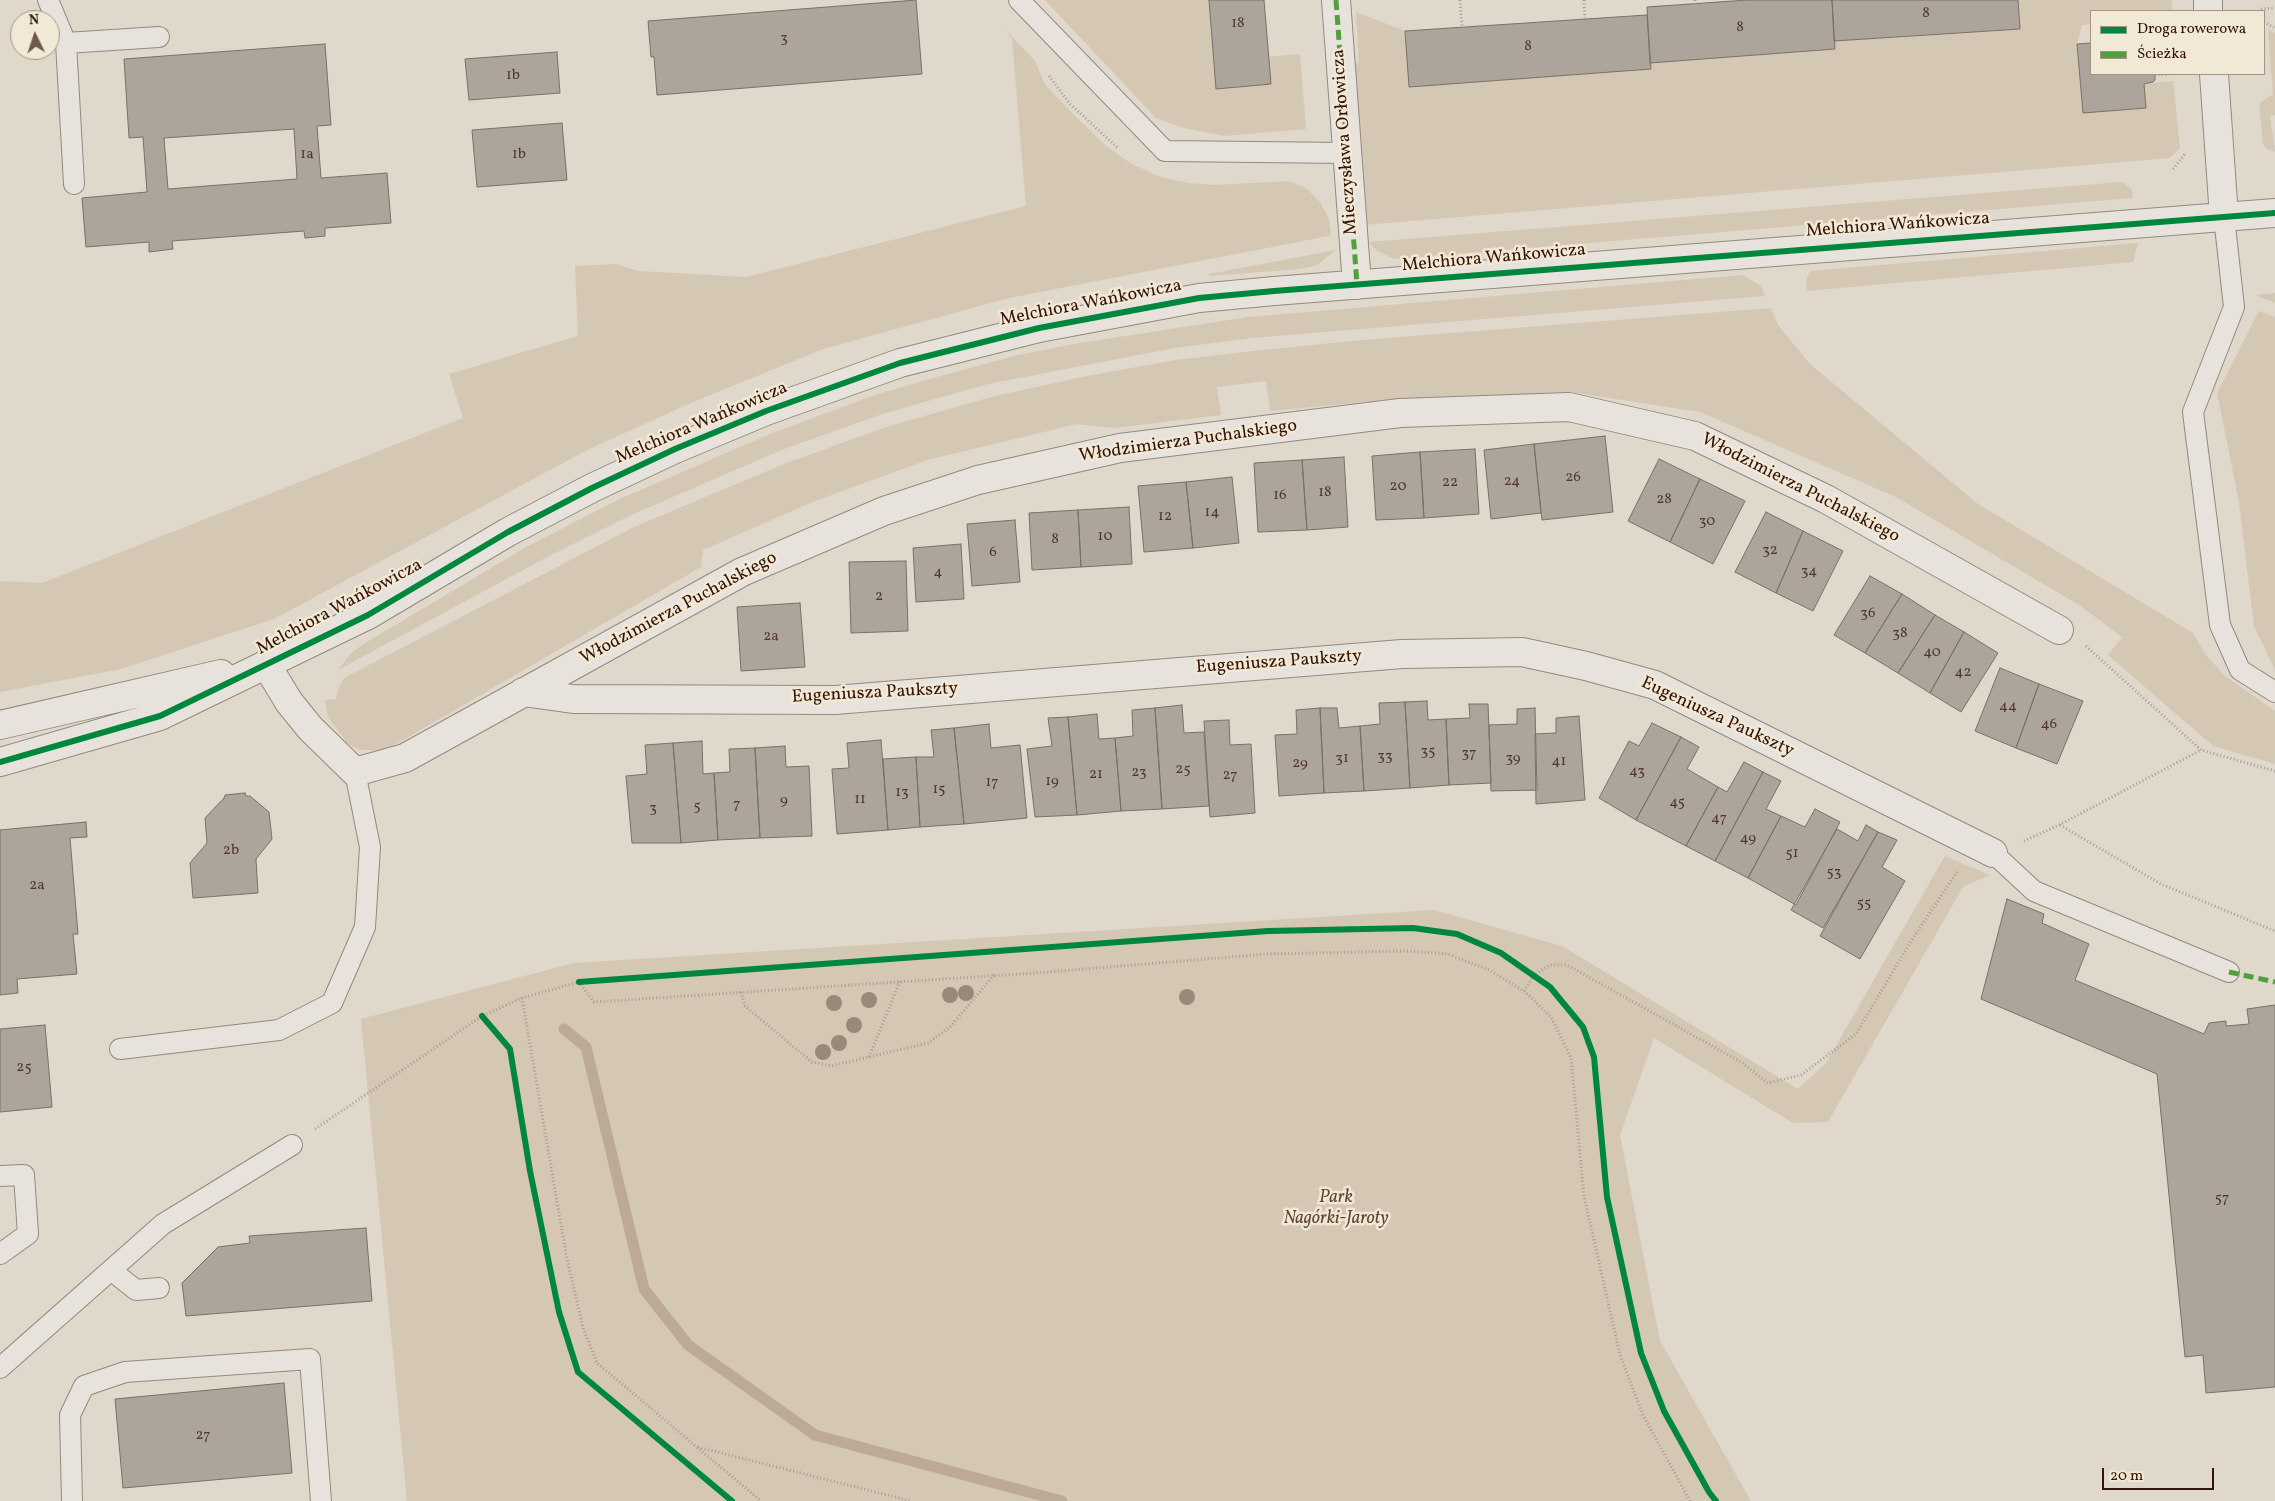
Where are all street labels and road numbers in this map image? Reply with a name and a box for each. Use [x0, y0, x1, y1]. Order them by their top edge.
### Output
street label: Mieczysława Orłowicza [1329, 48, 1363, 236]
street label: Melchiora Wańkowicza [1805, 209, 1991, 243]
street label: Melchiora Wańkowicza [1401, 240, 1587, 278]
street label: Melchiora Wańkowicza [998, 276, 1184, 332]
street label: Melchiora Wańkowicza [613, 378, 791, 470]
street label: Włodzimierza Puchalskiego [1078, 416, 1298, 468]
street label: Włodzimierza Puchalskiego [1697, 429, 1903, 549]
street label: Włodzimierza Puchalskiego [577, 548, 781, 670]
street label: Melchiora Wańkowicza [253, 555, 427, 661]
street label: Eugeniusza Paukszty [1195, 646, 1363, 680]
street label: Eugeniusza Paukszty [1637, 673, 1797, 763]
street label: Eugeniusza Paukszty [791, 679, 959, 709]

